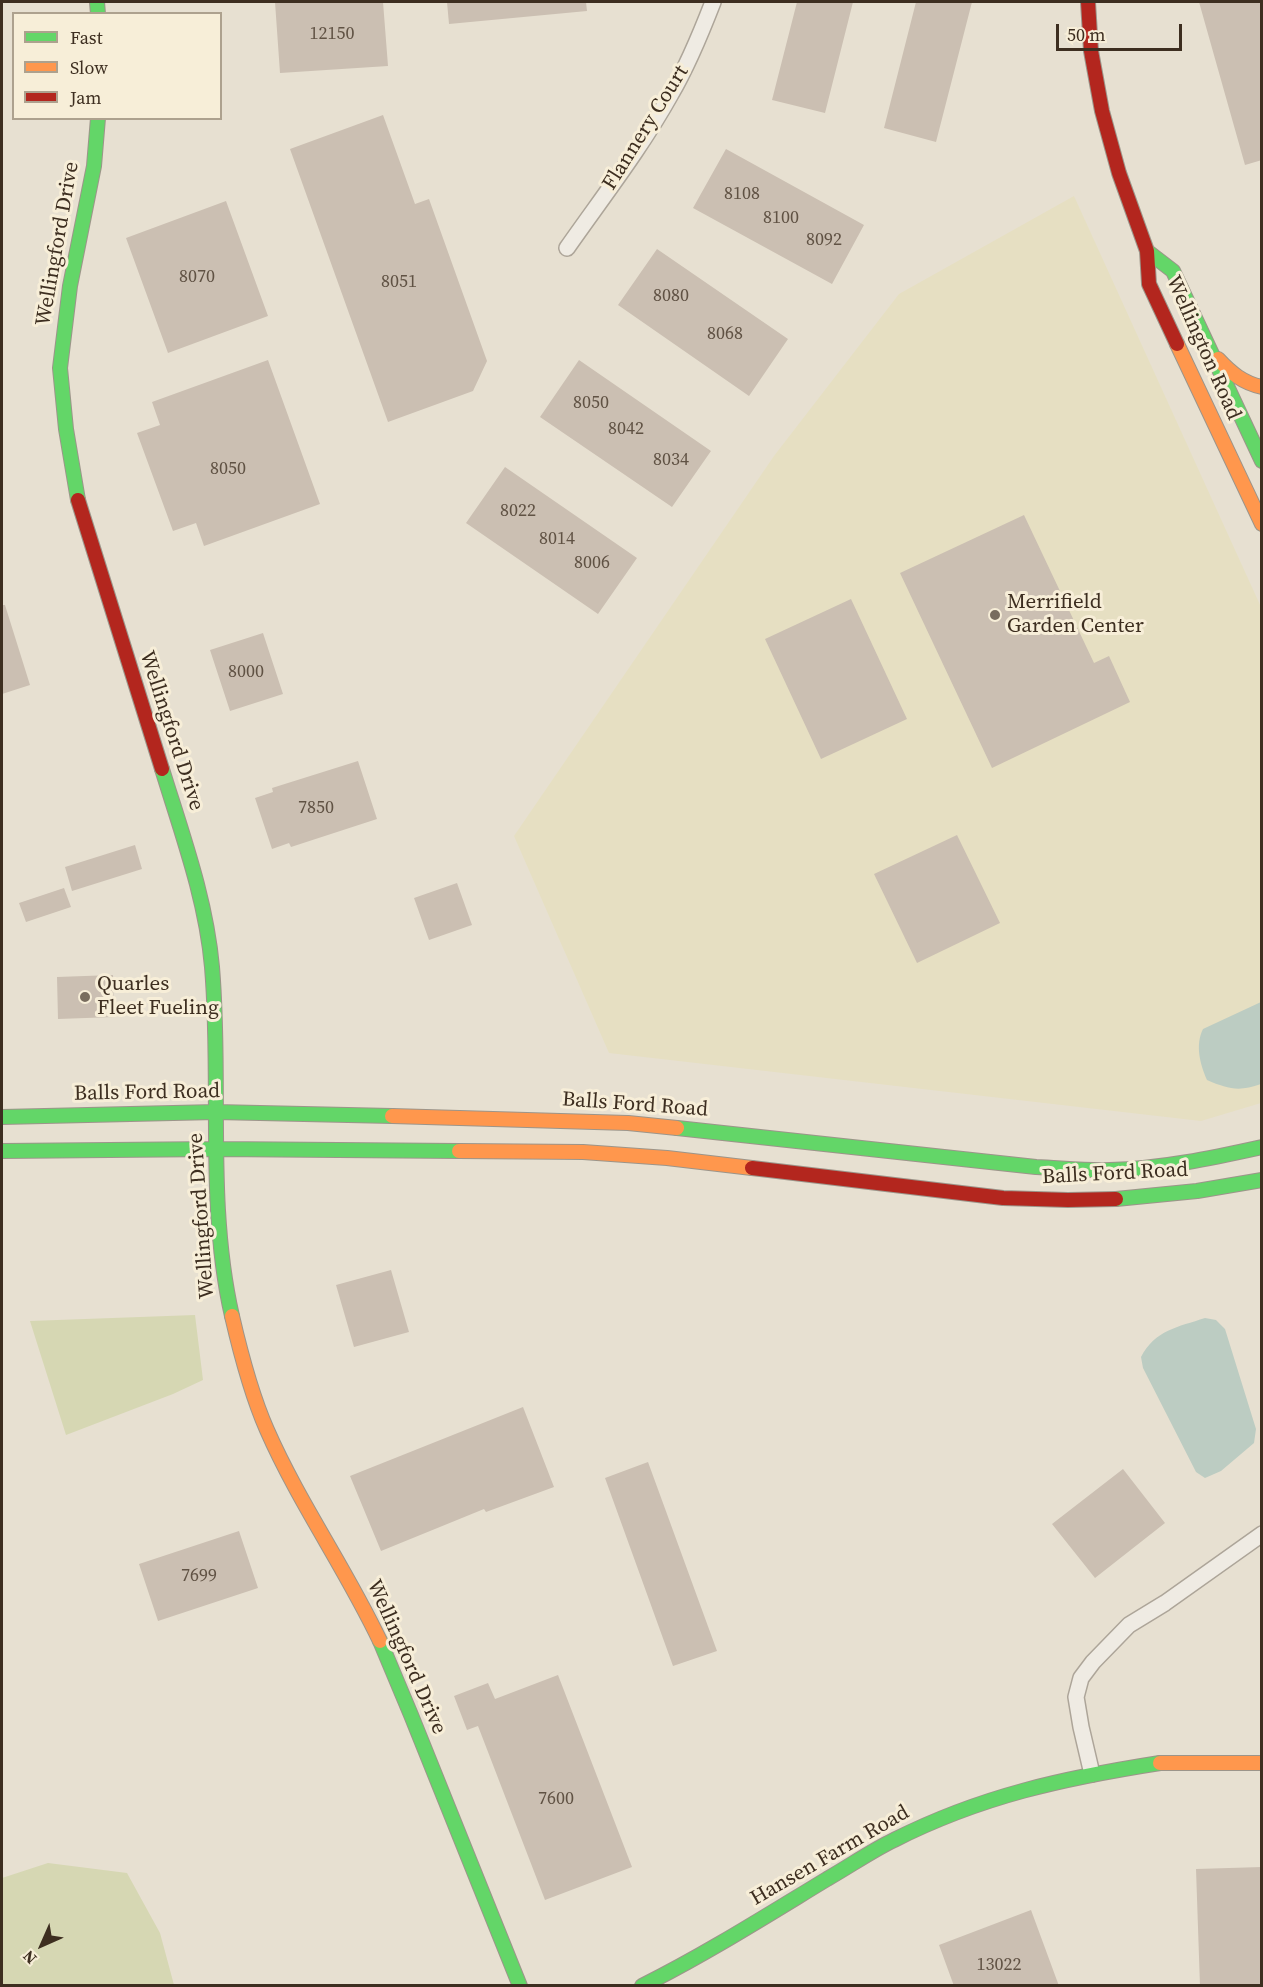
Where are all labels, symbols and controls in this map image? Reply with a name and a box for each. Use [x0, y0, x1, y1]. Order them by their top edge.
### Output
legend [12, 12, 222, 120]
scale bar [1059, 12, 1185, 50]
text: 50 m [1067, 22, 1105, 47]
house number: 12150 [310, 23, 354, 45]
text: Fast [70, 25, 103, 50]
text: Slow [70, 55, 108, 80]
street label: Flannery Court [598, 61, 694, 195]
text: Jam [70, 85, 102, 110]
street label: Wellingford Drive [31, 160, 85, 328]
house number: 8108 [724, 183, 760, 205]
house number: 8100 [763, 207, 799, 229]
house number: 8092 [806, 229, 842, 251]
house number: 8070 [179, 266, 215, 288]
house number: 8051 [381, 271, 417, 293]
street label: Wellington Road [1160, 272, 1246, 424]
house number: 8080 [653, 285, 689, 307]
house number: 8068 [707, 323, 743, 345]
house number: 8050 [573, 392, 609, 414]
house number: 8042 [608, 418, 644, 440]
house number: 8034 [653, 449, 689, 471]
house number: 8050 [210, 458, 246, 480]
house number: 8022 [500, 500, 536, 522]
house number: 8014 [539, 528, 575, 550]
house number: 8006 [574, 552, 610, 574]
place label: Merrifield Garden Center [1007, 590, 1144, 640]
marker: Merrifield Garden Center [988, 608, 1002, 622]
street label: Wellingford Drive [133, 648, 209, 814]
house number: 8000 [228, 661, 264, 683]
house number: 7850 [298, 797, 334, 819]
place label: Quarles Fleet Fueling [97, 972, 219, 1022]
marker: Quarles Fleet Fueling [78, 990, 92, 1004]
street label: Balls Ford Road [74, 1079, 220, 1107]
street label: Balls Ford Road [561, 1087, 709, 1123]
street label: Wellingford Drive [184, 1132, 220, 1300]
street label: Balls Ford Road [1041, 1158, 1189, 1190]
house number: 7699 [181, 1565, 217, 1587]
street label: Wellingford Drive [361, 1576, 451, 1738]
house number: 7600 [538, 1788, 574, 1810]
street label: Hansen Farm Road [746, 1800, 914, 1912]
north arrow [12, 1915, 72, 1975]
text: N [17, 1946, 41, 1970]
house number: 13022 [977, 1954, 1021, 1976]

